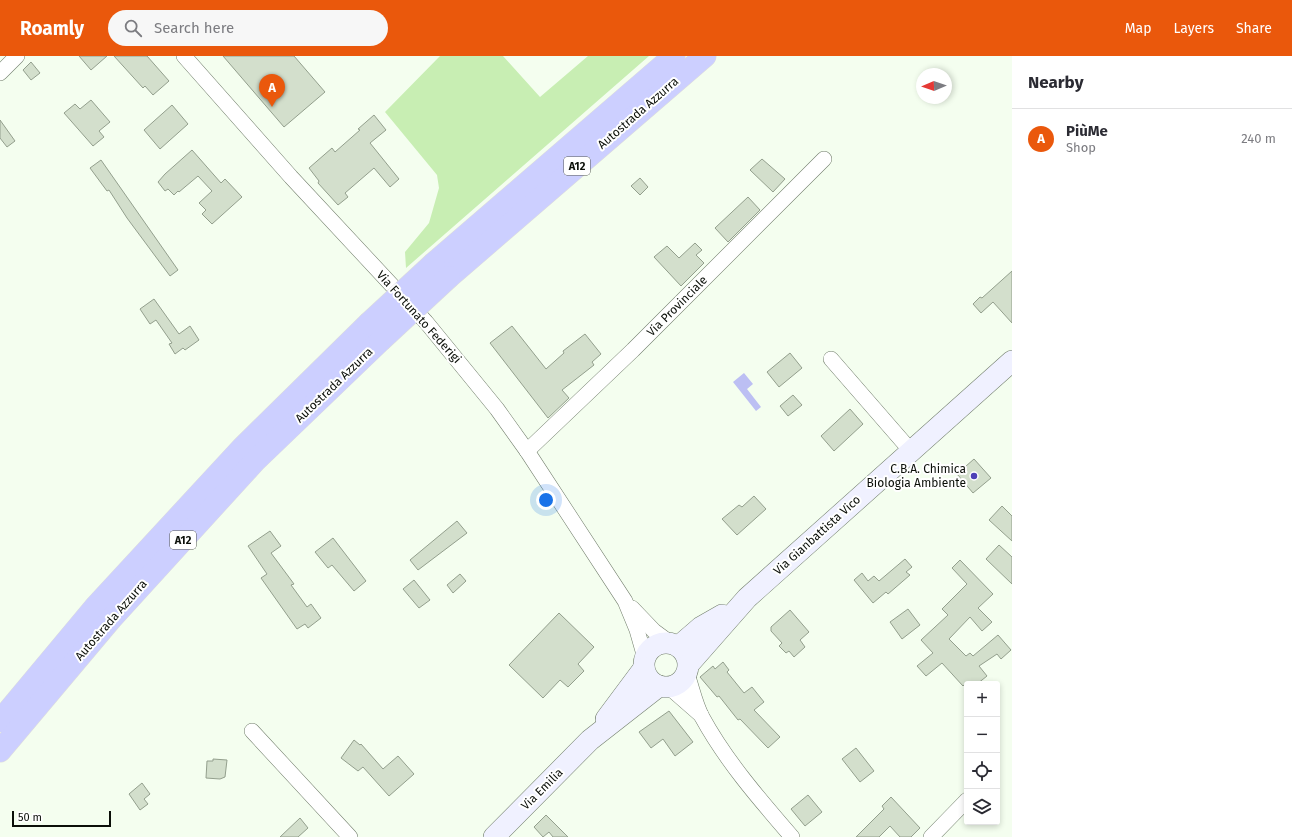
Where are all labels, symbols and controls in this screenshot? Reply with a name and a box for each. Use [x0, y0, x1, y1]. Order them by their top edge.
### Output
search box [108, 10, 388, 46]
text: Roamly [20, 17, 84, 40]
icon: search [122, 17, 144, 39]
text: Search here [154, 19, 234, 37]
text: Map [1125, 20, 1151, 37]
text: Layers [1173, 20, 1214, 37]
text: Share [1236, 20, 1272, 37]
north arrow [916, 68, 952, 104]
text: Nearby [1028, 72, 1083, 93]
pin: A [259, 74, 285, 107]
street label: Autostrada Azzurra [595, 74, 681, 152]
text: PiùMe [1066, 122, 1108, 140]
text: A [1037, 131, 1045, 146]
text: 240 m [1241, 131, 1276, 146]
text: Shop [1066, 140, 1096, 155]
road number: A12 [564, 157, 590, 175]
street label: Via Fortunato Federigi [374, 268, 464, 366]
street label: Via Provinciale [644, 273, 710, 339]
street label: Autostrada Azzurra [292, 344, 376, 426]
place label: C.B.A. Chimica Biologia Ambiente [867, 462, 966, 490]
marker: C.B.A. Chimica Biologia Ambiente [969, 471, 979, 481]
your location [536, 490, 556, 510]
street label: Via Gianbattista Vico [771, 492, 863, 578]
road number: A12 [170, 531, 196, 549]
street label: Autostrada Azzurra [72, 577, 150, 663]
map controls [964, 681, 1000, 825]
button: + [964, 681, 1000, 717]
button: − [964, 717, 1000, 753]
button: locate [964, 753, 1000, 789]
street label: Via Emilia [518, 765, 566, 813]
button: layers [964, 789, 1000, 825]
scale bar [12, 809, 111, 828]
text: 50 m [18, 811, 42, 824]

